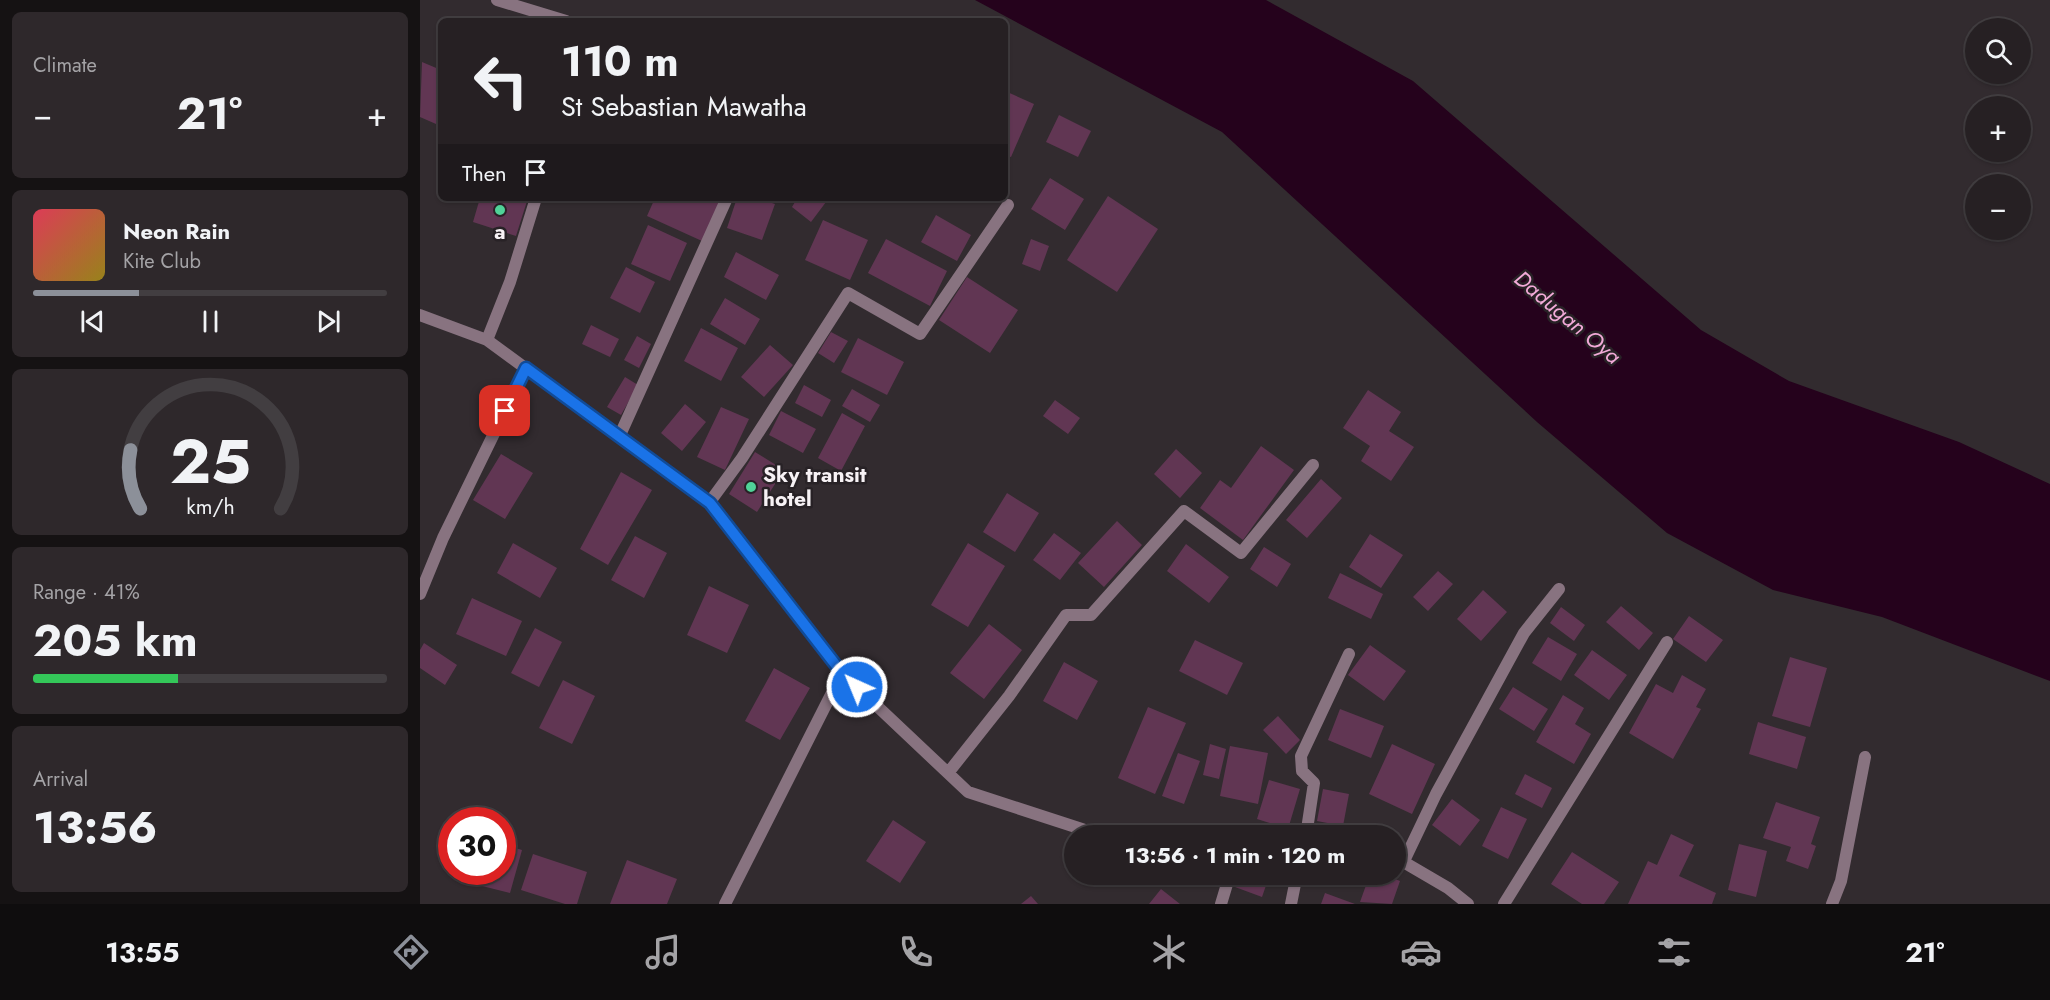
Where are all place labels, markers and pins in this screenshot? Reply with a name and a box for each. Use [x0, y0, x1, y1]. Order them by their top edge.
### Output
marker: a [493, 203, 507, 217]
place label: a [494, 217, 506, 247]
pin [479, 385, 530, 436]
place label: Sky transit hotel [763, 460, 867, 514]
marker: Sky transit hotel [744, 480, 758, 494]

